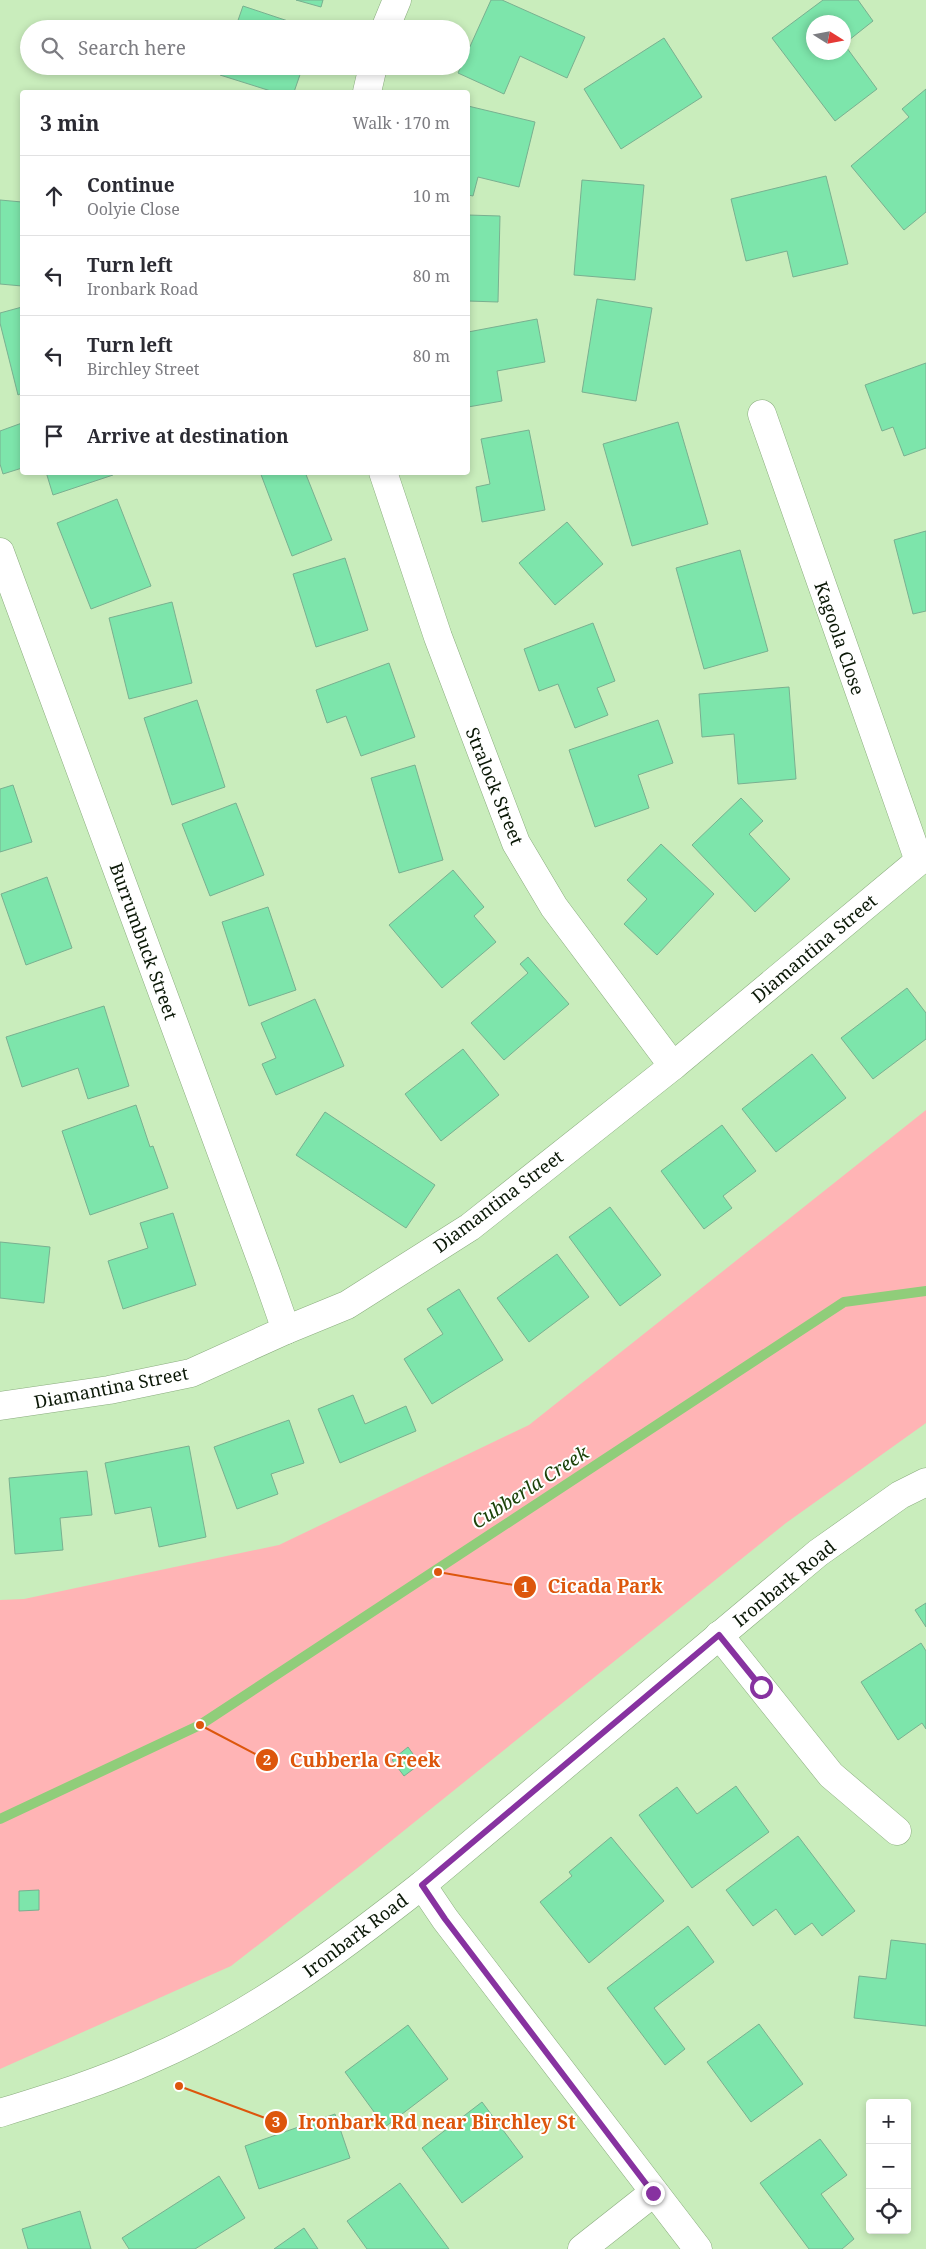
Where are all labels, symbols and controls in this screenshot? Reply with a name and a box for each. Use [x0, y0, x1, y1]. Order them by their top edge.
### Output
north arrow [806, 15, 851, 60]
search box [20, 20, 470, 75]
icon: search [38, 34, 66, 62]
text: Search here [78, 35, 186, 61]
text: 3 min [40, 109, 99, 137]
text: Walk · 170 m [353, 112, 450, 134]
text: Continue [87, 172, 175, 198]
icon: ahead [40, 182, 68, 210]
text: 10 m [413, 185, 450, 207]
text: Oolyie Close [87, 198, 180, 220]
text: Turn left [87, 252, 173, 278]
icon: left [40, 262, 68, 290]
text: 80 m [413, 265, 450, 287]
text: Ironbark Road [87, 278, 198, 300]
text: Turn left [87, 332, 173, 358]
icon: left [40, 342, 68, 370]
text: 80 m [413, 345, 450, 367]
text: Birchley Street [87, 358, 200, 380]
icon: arrive [40, 422, 68, 450]
text: Arrive at destination [87, 423, 289, 449]
street label: Kagoola Close [809, 578, 871, 698]
street label: Stralock Street [461, 724, 529, 848]
street label: Burrumbuck Street [104, 859, 184, 1023]
street label: Diamantina Street [746, 889, 882, 1007]
street label: Diamantina Street [428, 1144, 568, 1258]
street label: Diamantina Street [32, 1360, 190, 1414]
water label: Cubberla Creek [466, 1439, 595, 1535]
street label: Ironbark Road [728, 1534, 840, 1632]
callout: Cicada Park [513, 1570, 673, 1604]
text: Cicada Park [547, 1573, 663, 1599]
text: 1 [521, 1576, 529, 1596]
route start [750, 1676, 773, 1699]
callout: Cubberla Creek [255, 1743, 450, 1777]
text: Cubberla Creek [290, 1747, 441, 1773]
text: 2 [263, 1749, 271, 1769]
street label: Ironbark Road [298, 1888, 412, 1982]
map controls [866, 2099, 911, 2234]
button: + [866, 2099, 911, 2144]
callout: Ironbark Rd near Birchley St [263, 2105, 586, 2139]
text: Ironbark Rd near Birchley St [298, 2109, 576, 2135]
text: 3 [272, 2111, 280, 2131]
button: − [866, 2144, 911, 2189]
route end [642, 2182, 665, 2205]
button: locate [866, 2189, 911, 2234]

